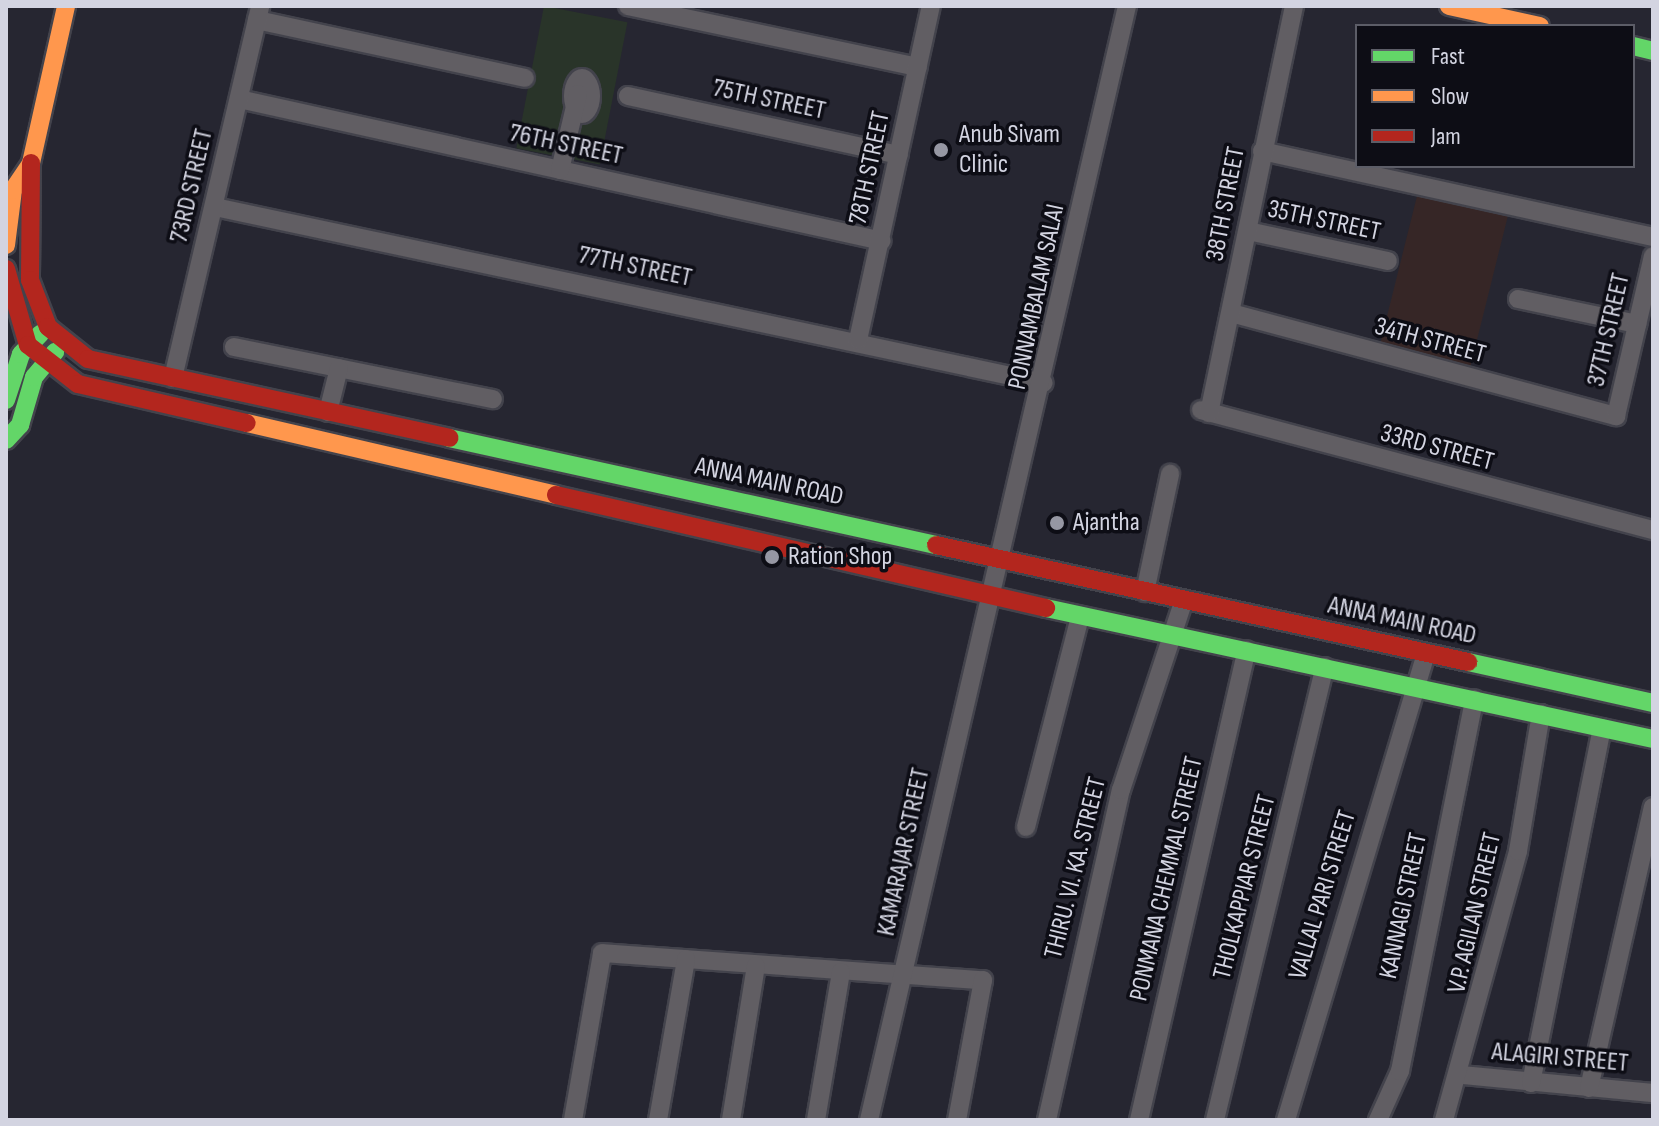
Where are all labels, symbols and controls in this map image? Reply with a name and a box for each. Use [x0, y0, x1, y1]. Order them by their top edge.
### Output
legend [1355, 24, 1635, 168]
text: Fast [1431, 42, 1465, 71]
street label: 75TH STREET [710, 73, 828, 127]
text: Slow [1431, 82, 1469, 111]
street label: 78TH STREET [843, 108, 897, 228]
street label: 76TH STREET [507, 118, 625, 172]
place label: Anub Sivam Clinic [959, 119, 1060, 180]
text: Jam [1431, 122, 1461, 151]
street label: 73RD STREET [164, 126, 220, 246]
marker: Anub Sivam Clinic [930, 139, 952, 161]
street label: 38TH STREET [1200, 144, 1252, 264]
street label: 35TH STREET [1265, 194, 1383, 248]
street label: PONNAMBALAM SALAI [1002, 202, 1072, 392]
street label: 77TH STREET [576, 240, 694, 294]
street label: 37TH STREET [1581, 270, 1637, 390]
street label: 34TH STREET [1371, 311, 1489, 371]
street label: 33RD STREET [1377, 418, 1497, 478]
street label: ANNA MAIN ROAD [692, 451, 846, 513]
place label: Ajantha [1073, 507, 1140, 539]
marker: Ajantha [1048, 514, 1066, 532]
place label: Ration Shop [788, 541, 892, 573]
marker: Ration Shop [763, 548, 781, 566]
street label: ANNA MAIN ROAD [1325, 590, 1479, 652]
street label: PONMANA CHEMMAL STREET [1124, 754, 1210, 1004]
street label: KAMARAJAR STREET [871, 765, 937, 939]
street label: THIRU. VI. KA. STREET [1038, 774, 1114, 962]
street label: THOLKAPPIAR STREET [1207, 791, 1283, 983]
street label: VALLAL PARI STREET [1283, 807, 1363, 983]
street label: KANNAGI STREET [1373, 830, 1435, 982]
street label: V.P. AGILAN STREET [1441, 830, 1509, 996]
street label: ALAGIRI STREET [1490, 1036, 1630, 1080]

